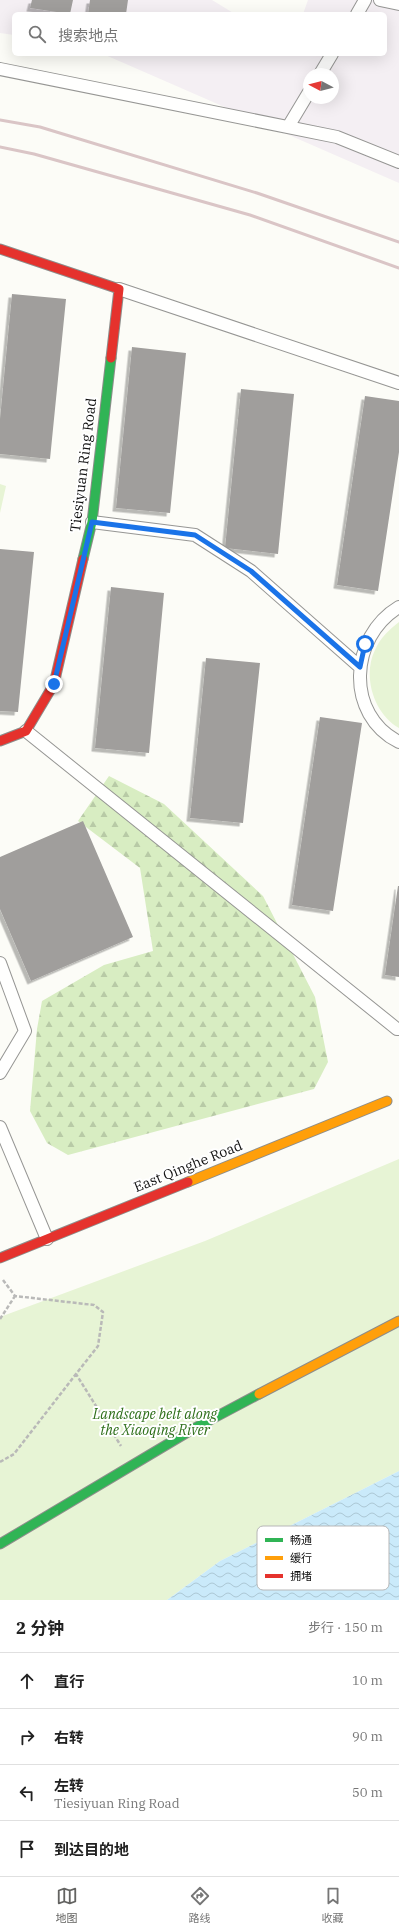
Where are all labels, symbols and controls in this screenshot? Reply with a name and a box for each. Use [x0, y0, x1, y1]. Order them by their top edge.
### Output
search box [12, 12, 387, 56]
icon: search [26, 23, 48, 45]
text: 搜索地点 [58, 26, 118, 45]
north arrow [303, 68, 339, 104]
street label: Tiesiyuan Ring Road [66, 396, 100, 533]
route start [356, 635, 374, 653]
route end [45, 675, 63, 693]
street label: East Qinghe Road [131, 1136, 245, 1196]
park label: Landscape belt along the Xiaoqing River [92, 1405, 218, 1439]
legend [257, 1526, 389, 1590]
text: 畅通 [290, 1533, 312, 1547]
text: 缓行 [290, 1551, 312, 1565]
text: 拥堵 [290, 1569, 312, 1583]
text: 2 分钟 [16, 1617, 64, 1639]
text: 步行 · 150 m [308, 1619, 383, 1636]
icon: ahead [16, 1670, 38, 1692]
text: 直行 [54, 1672, 84, 1691]
text: 10 m [352, 1672, 383, 1689]
icon: right [16, 1726, 38, 1748]
text: 右转 [54, 1728, 84, 1747]
text: 90 m [352, 1728, 383, 1745]
text: 左转 [54, 1776, 84, 1795]
icon: left [16, 1782, 38, 1804]
text: 50 m [352, 1784, 383, 1801]
text: Tiesiyuan Ring Road [54, 1795, 180, 1812]
icon: arrive [16, 1838, 38, 1860]
text: 到达目的地 [54, 1840, 129, 1859]
tab: 地图 [56, 1885, 78, 1925]
tab: 路线 [189, 1885, 211, 1925]
tab: 收藏 [322, 1885, 344, 1925]

